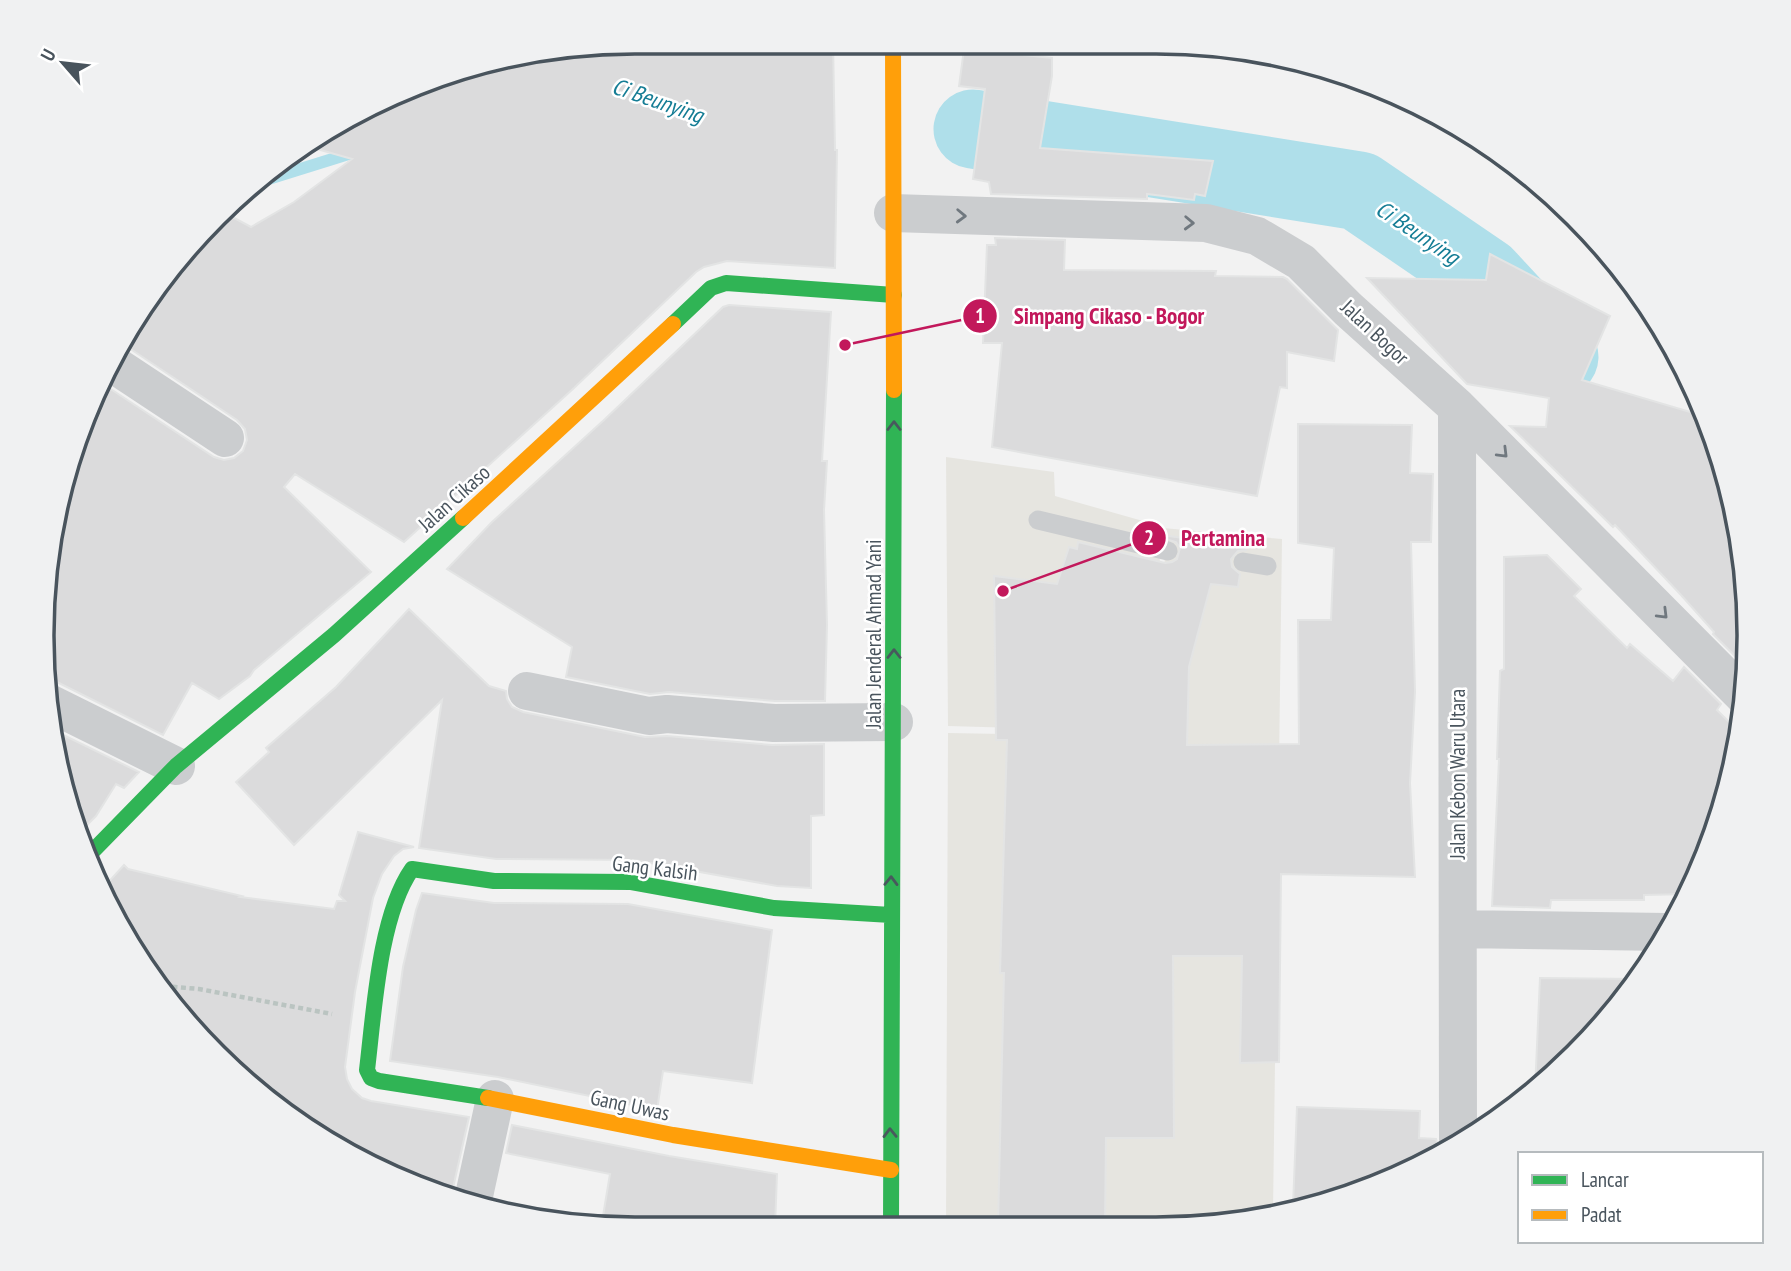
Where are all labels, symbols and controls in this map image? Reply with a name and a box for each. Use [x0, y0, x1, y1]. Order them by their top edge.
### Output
north arrow [28, 28, 98, 98]
text: U [35, 45, 61, 65]
water label: Ci Beunying [609, 71, 709, 130]
water label: Ci Beunying [1371, 194, 1467, 272]
one-way arrow [956, 208, 967, 223]
one-way arrow [1183, 215, 1194, 230]
street label: Jalan Bogor [1335, 293, 1415, 370]
callout: Simpang Cikaso - Bogor [963, 294, 1219, 338]
text: Simpang Cikaso - Bogor [1014, 301, 1205, 330]
text: 1 [975, 302, 985, 329]
one-way arrow [886, 420, 902, 431]
one-way arrow [1494, 445, 1507, 458]
street label: Jalan Cikaso [412, 459, 495, 538]
callout: Pertamina [1132, 516, 1279, 560]
text: Pertamina [1181, 523, 1265, 552]
text: 2 [1144, 524, 1154, 551]
street label: Jalan Jenderal Ahmad Yani [860, 540, 887, 729]
one-way arrow [1655, 606, 1668, 619]
one-way arrow [886, 648, 902, 658]
street label: Jalan Kebon Waru Utara [1444, 689, 1471, 860]
street label: Gang Kalsih [611, 849, 699, 887]
one-way arrow [884, 875, 899, 886]
street label: Gang Uwas [588, 1083, 672, 1127]
one-way arrow [882, 1127, 898, 1138]
legend [1518, 1152, 1763, 1243]
text: Lancar [1581, 1166, 1629, 1193]
text: Padat [1581, 1201, 1622, 1228]

